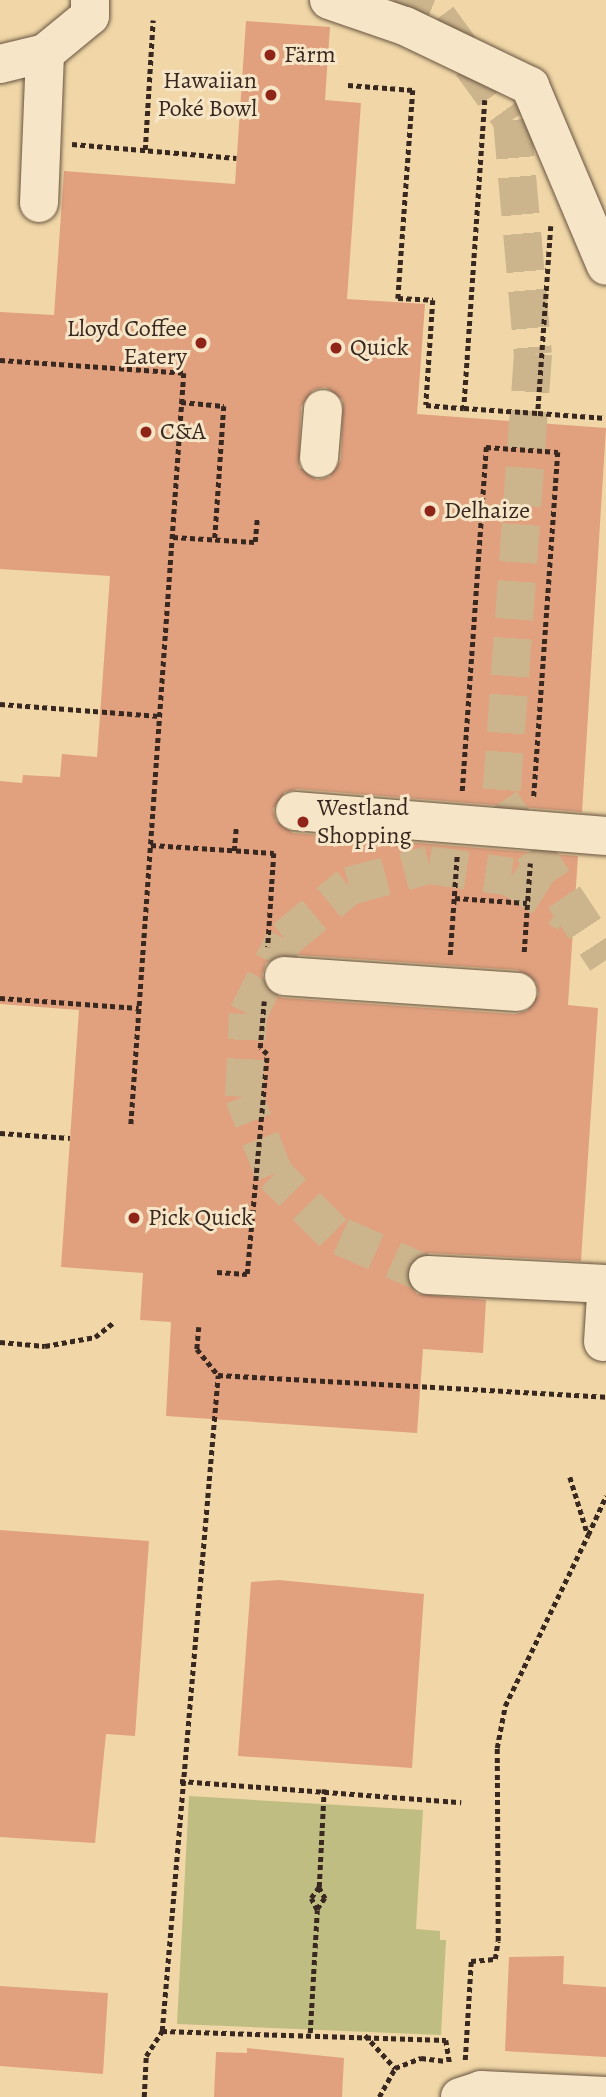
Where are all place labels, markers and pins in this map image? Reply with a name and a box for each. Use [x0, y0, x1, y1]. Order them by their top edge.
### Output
place label: Färm [284, 41, 336, 69]
marker: Färm [262, 47, 278, 63]
place label: Hawaiian Poké Bowl [158, 67, 257, 123]
marker: Hawaiian Poké Bowl [263, 87, 279, 103]
place label: Lloyd Coffee Eatery [67, 315, 187, 371]
place label: Quick [350, 334, 409, 362]
marker: Lloyd Coffee Eatery [193, 335, 209, 351]
marker: Quick [328, 340, 344, 356]
place label: C&A [160, 418, 206, 446]
marker: C&A [138, 424, 154, 440]
place label: Delhaize [444, 497, 530, 525]
marker: Delhaize [422, 503, 438, 519]
place label: Westland Shopping [317, 794, 412, 850]
marker: Westland Shopping [295, 814, 311, 830]
place label: Pick Quick [148, 1204, 253, 1232]
marker: Pick Quick [126, 1210, 142, 1226]

